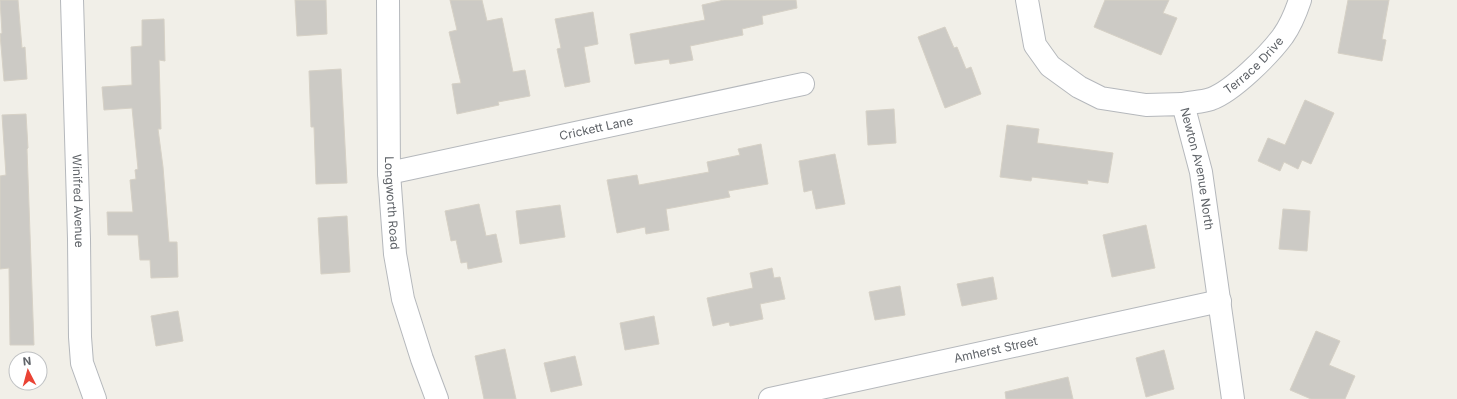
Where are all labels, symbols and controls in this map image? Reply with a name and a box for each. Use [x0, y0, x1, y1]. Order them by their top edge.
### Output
street label: Terrace Drive [1221, 34, 1286, 97]
street label: Newton Avenue North [1177, 106, 1217, 231]
street label: Crickett Lane [558, 113, 634, 143]
street label: Winifred Avenue [70, 154, 87, 248]
street label: Longworth Road [382, 156, 403, 250]
street label: Amherst Street [952, 333, 1039, 366]
north arrow [8, 351, 48, 391]
text: N [22, 354, 32, 368]

